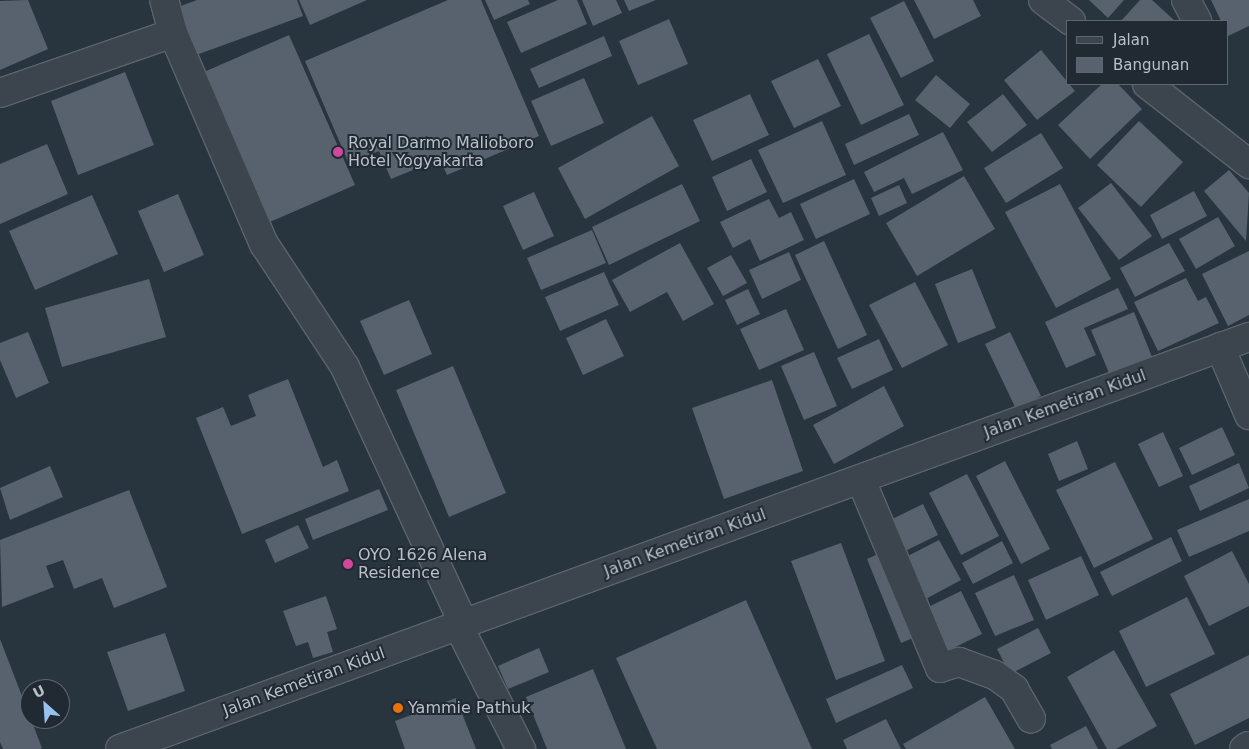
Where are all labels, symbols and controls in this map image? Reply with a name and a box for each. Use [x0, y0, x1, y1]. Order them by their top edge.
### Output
legend [1066, 20, 1229, 85]
text: Jalan [1113, 31, 1149, 49]
text: Bangunan [1113, 56, 1189, 74]
place label: Royal Darmo Malioboro Hotel Yogyakarta [348, 133, 534, 171]
marker: Royal Darmo Malioboro Hotel Yogyakarta [332, 146, 344, 158]
street label: Jalan Kemetiran Kidul [981, 366, 1149, 442]
street label: Jalan Kemetiran Kidul [601, 505, 769, 581]
place label: OYO 1626 Alena Residence [358, 545, 487, 583]
marker: OYO 1626 Alena Residence [342, 558, 354, 570]
street label: Jalan Kemetiran Kidul [220, 644, 388, 720]
north arrow [20, 679, 70, 729]
text: U [30, 682, 47, 701]
place label: Yammie Pathuk [408, 698, 530, 718]
marker: Yammie Pathuk [392, 702, 404, 714]

